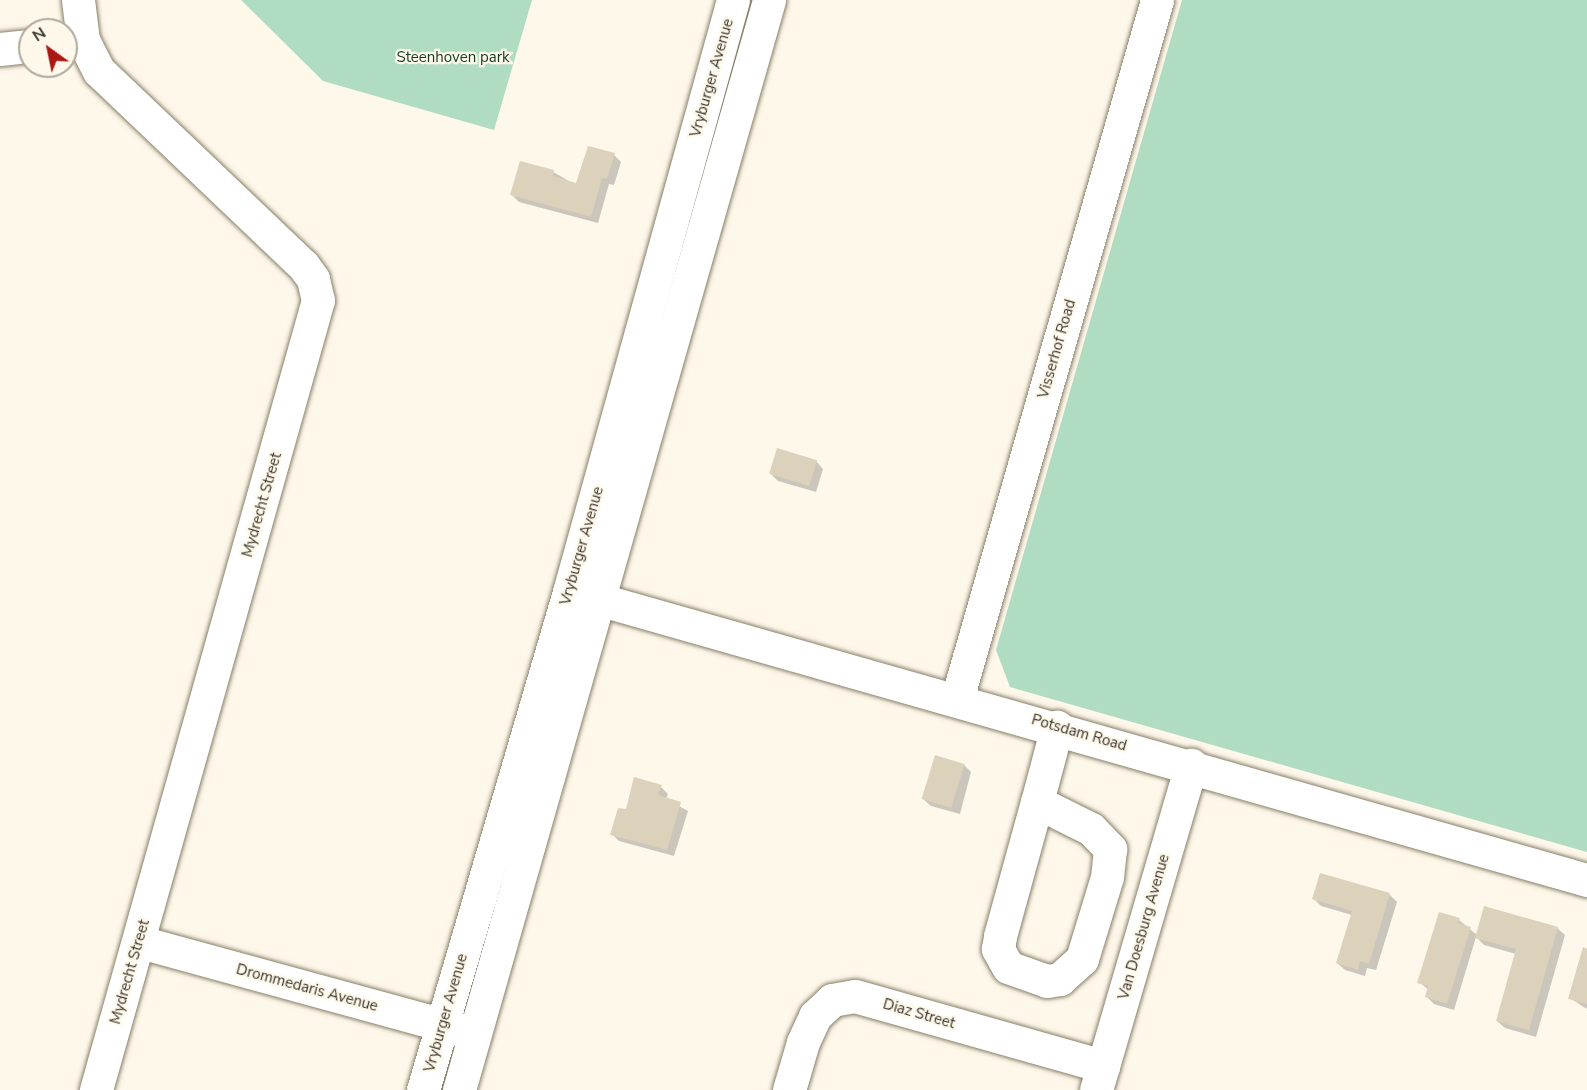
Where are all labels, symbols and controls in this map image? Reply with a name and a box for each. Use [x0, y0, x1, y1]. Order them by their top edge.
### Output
street label: Vryburger Avenue [686, 17, 738, 139]
north arrow [18, 18, 78, 78]
text: N [28, 22, 50, 47]
park label: Steenhoven park [396, 49, 510, 67]
street label: Visserhof Road [1034, 297, 1080, 401]
street label: Mydrecht Street [238, 451, 286, 559]
street label: Vryburger Avenue [556, 485, 608, 607]
street label: Potsdam Road [1029, 711, 1129, 755]
street label: Van Doesburg Avenue [1115, 852, 1173, 1002]
street label: Mydrecht Street [106, 918, 154, 1026]
street label: Vryburger Avenue [420, 952, 472, 1074]
street label: Drommedaris Avenue [234, 960, 380, 1016]
street label: Diaz Street [881, 995, 957, 1033]

